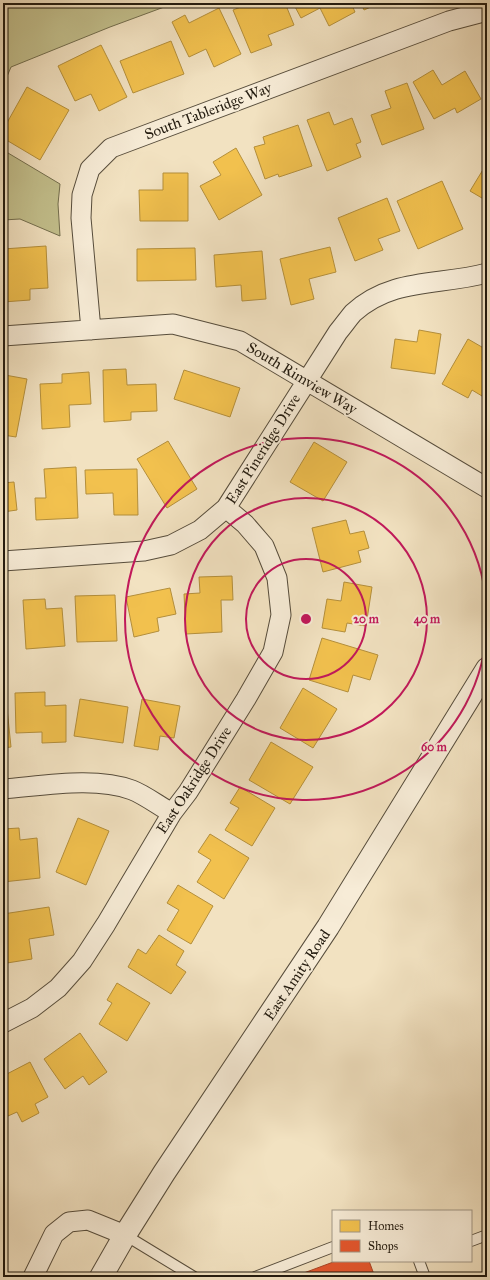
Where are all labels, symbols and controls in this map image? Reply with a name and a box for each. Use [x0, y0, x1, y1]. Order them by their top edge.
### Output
street label: South Tableridge Way [142, 78, 275, 144]
street label: South Rimview Way [244, 338, 361, 419]
street label: East Pineridge Drive [222, 391, 304, 507]
centre of rings [299, 612, 313, 626]
text: 20 m [353, 612, 380, 626]
text: 40 m [414, 612, 441, 627]
street label: East Oakridge Drive [153, 723, 235, 837]
text: 60 m [421, 740, 448, 754]
street label: East Amity Road [260, 926, 334, 1024]
legend [332, 1210, 472, 1262]
text: Homes [368, 1219, 404, 1233]
text: Shops [368, 1239, 398, 1253]

